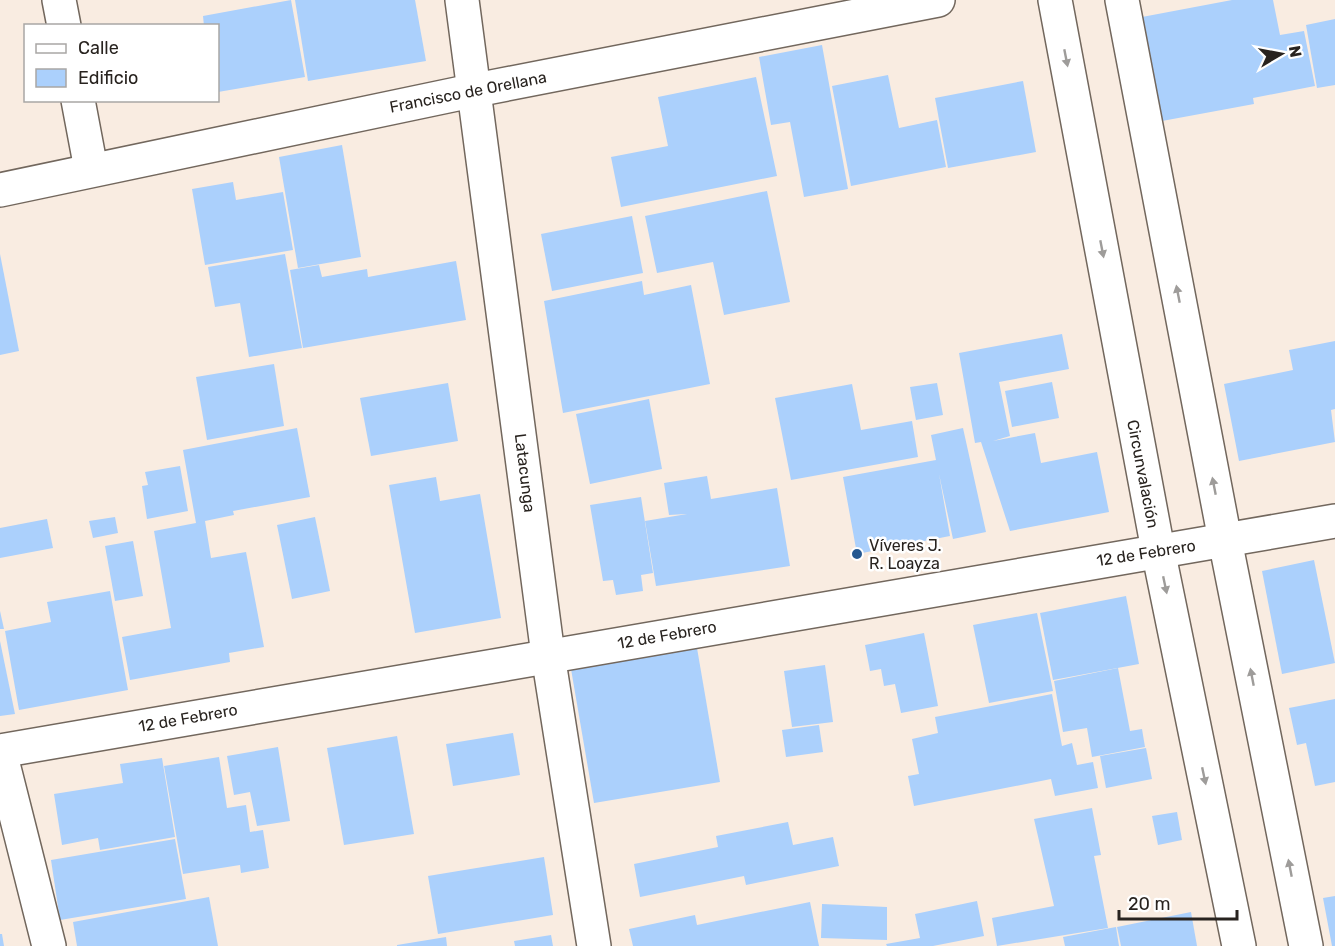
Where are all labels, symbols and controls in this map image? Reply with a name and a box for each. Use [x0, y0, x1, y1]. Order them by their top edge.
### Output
legend [24, 24, 219, 102]
north arrow [1251, 24, 1311, 84]
text: Calle [78, 37, 119, 59]
text: N [1285, 44, 1306, 59]
one-way arrow [1062, 48, 1071, 67]
text: Edificio [78, 67, 138, 89]
street label: Francisco de Orellana [388, 67, 548, 117]
one-way arrow [1098, 240, 1107, 259]
one-way arrow [1173, 284, 1182, 303]
street label: Circunvalación [1123, 418, 1163, 530]
street label: Latacunga [511, 432, 539, 514]
one-way arrow [1209, 476, 1218, 495]
place label: Víveres J. R. Loayza [869, 536, 942, 573]
street label: 12 de Febrero [1095, 536, 1197, 570]
marker: Víveres J. R. Loayza [850, 547, 864, 561]
one-way arrow [1161, 576, 1170, 595]
street label: 12 de Febrero [616, 617, 718, 653]
one-way arrow [1247, 667, 1256, 686]
street label: 12 de Febrero [137, 700, 239, 736]
one-way arrow [1200, 767, 1209, 786]
one-way arrow [1285, 858, 1294, 877]
scale bar [1119, 883, 1238, 921]
text: 20 m [1128, 893, 1170, 915]

